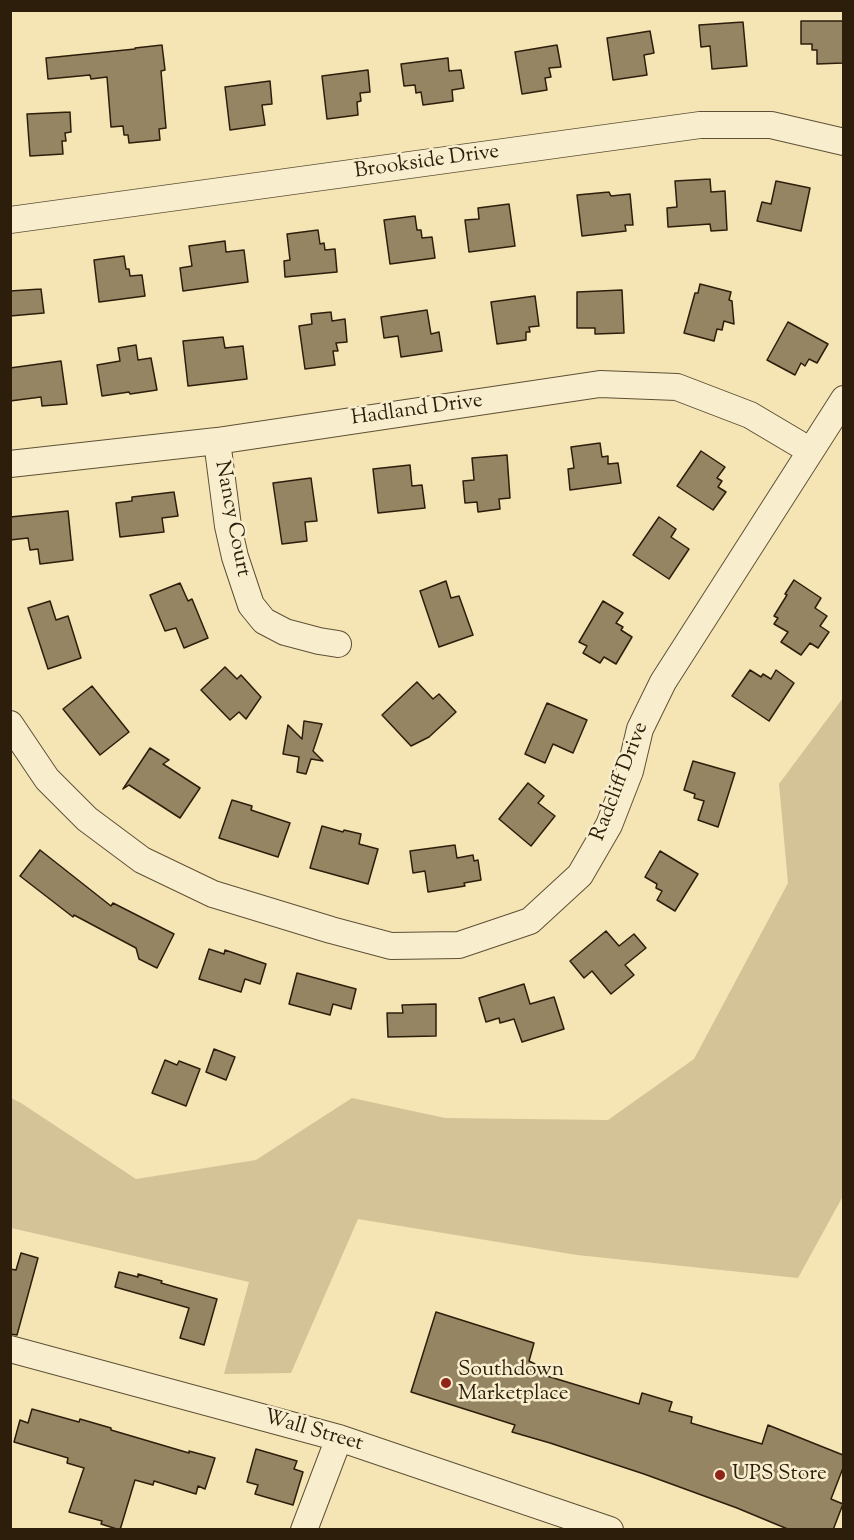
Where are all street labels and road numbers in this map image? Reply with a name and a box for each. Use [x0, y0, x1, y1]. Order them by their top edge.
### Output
street label: Brookside Drive [353, 140, 501, 186]
street label: Hadland Drive [350, 389, 484, 433]
street label: Nancy Court [207, 459, 255, 579]
street label: Radcliff Drive [587, 719, 655, 845]
street label: Wall Street [260, 1406, 366, 1458]

